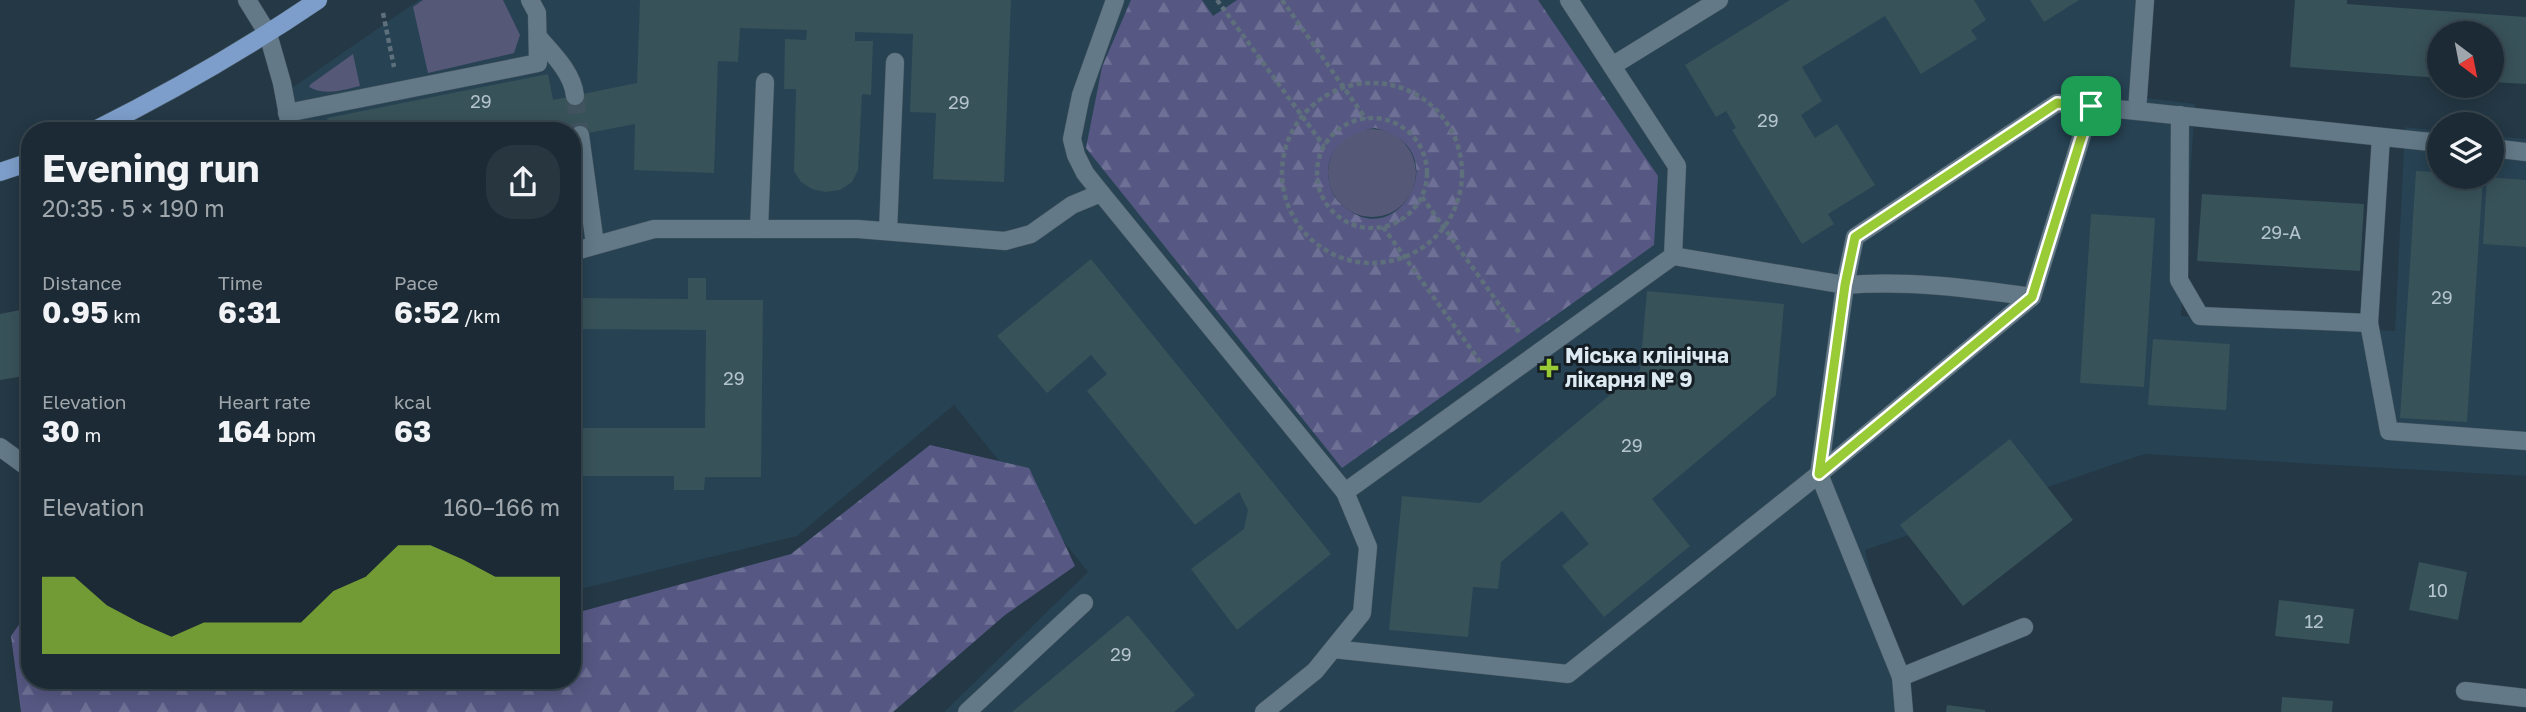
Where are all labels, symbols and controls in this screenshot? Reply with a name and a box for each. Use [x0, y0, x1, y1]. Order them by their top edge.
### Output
north arrow [2427, 21, 2504, 98]
map controls [2427, 21, 2504, 189]
pin [2061, 76, 2121, 136]
icon: arrive [2072, 87, 2110, 125]
house number: 29 [470, 90, 492, 112]
house number: 29 [948, 91, 970, 113]
house number: 29 [1757, 109, 1779, 131]
button: layers [2427, 112, 2504, 189]
text: Evening run [42, 145, 260, 190]
button: share [486, 145, 560, 219]
text: 20:35 · 5 × 190 m [42, 194, 225, 222]
house number: 29-А [2261, 221, 2301, 243]
text: Distance [42, 271, 122, 294]
text: Time [218, 271, 263, 294]
text: Pace [394, 271, 438, 294]
house number: 29 [2431, 286, 2453, 308]
text: 0.95 [42, 294, 108, 330]
text: 6:31 [218, 294, 280, 330]
text: 6:52 [394, 294, 459, 330]
text: km [108, 304, 141, 327]
text: /km [459, 304, 501, 327]
place label: Міська клінічна лікарня № 9 [1565, 342, 1729, 392]
marker: Міська клінічна лікарня № 9 [1539, 358, 1559, 378]
house number: 29 [723, 367, 745, 389]
text: Elevation [42, 390, 127, 413]
text: Heart rate [218, 390, 311, 413]
text: kcal [394, 390, 432, 413]
text: 30 [42, 413, 80, 449]
text: 164 [218, 413, 271, 449]
text: 63 [394, 413, 431, 449]
text: m [80, 423, 101, 446]
text: bpm [271, 423, 316, 446]
house number: 29 [1621, 434, 1643, 456]
text: Elevation [42, 493, 144, 521]
text: 160–166 m [443, 493, 560, 521]
house number: 10 [2428, 579, 2448, 601]
house number: 12 [2304, 610, 2324, 632]
house number: 29 [1110, 643, 1132, 665]

